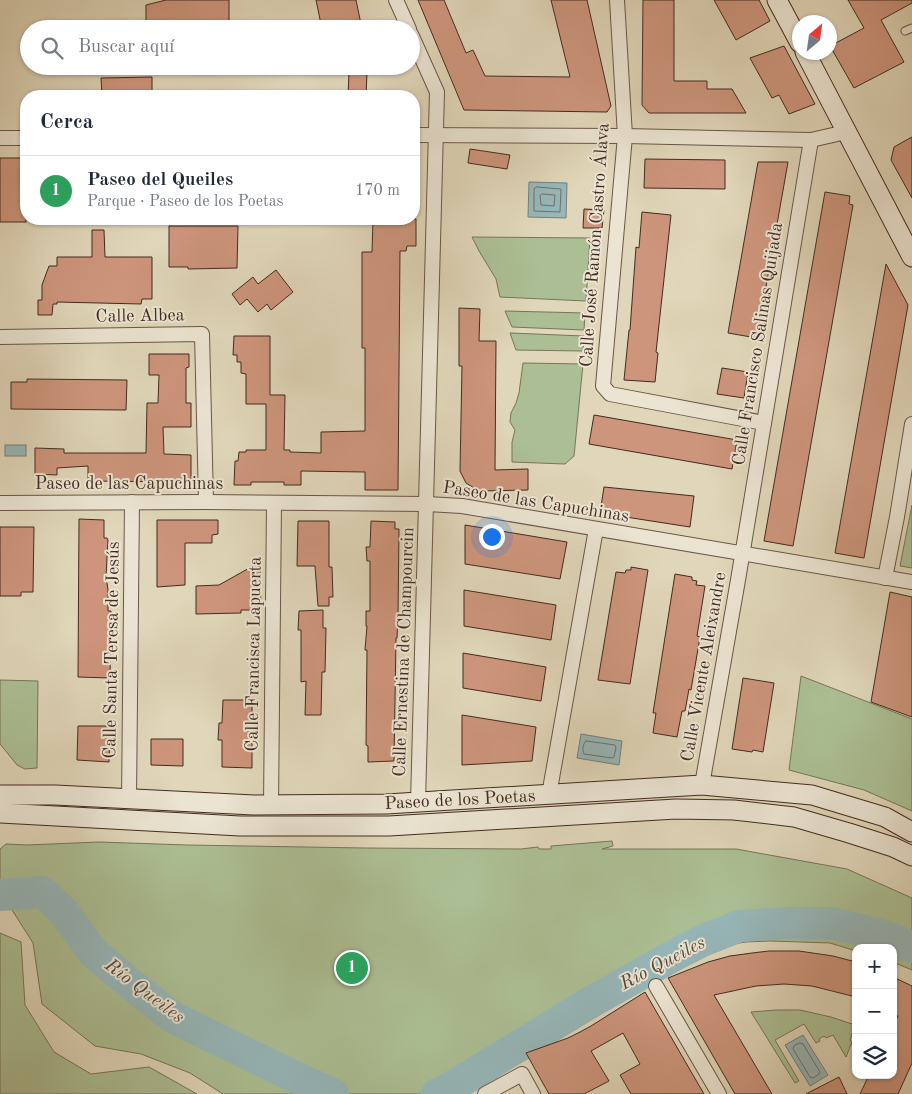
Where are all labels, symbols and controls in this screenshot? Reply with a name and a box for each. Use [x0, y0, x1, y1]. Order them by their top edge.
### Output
north arrow [792, 15, 837, 60]
search box [20, 20, 420, 75]
icon: search [38, 34, 66, 62]
text: Buscar aquí [78, 38, 174, 57]
text: Cerca [40, 112, 93, 133]
street label: Calle José Ramón Castro Álava [573, 122, 613, 368]
text: Paseo del Queiles [87, 171, 233, 190]
text: 1 [51, 183, 61, 199]
text: 170 m [355, 183, 400, 199]
text: Parque · Paseo de los Poetas [87, 194, 283, 210]
street label: Calle Francisco Salinas Quijada [730, 221, 786, 467]
street label: Calle Albea [95, 306, 185, 326]
street label: Paseo de las Capuchinas [35, 475, 223, 493]
street label: Paseo de las Capuchinas [441, 478, 631, 526]
your location [479, 524, 505, 550]
street label: Calle Ernestina de Champourcin [391, 527, 417, 777]
street label: Calle Santa Teresa de Jesús [101, 541, 123, 759]
street label: Calle Francisca Lapuerta [243, 556, 265, 752]
street label: Calle Vicente Aleixandre [678, 571, 730, 763]
street label: Paseo de los Poetas [384, 787, 536, 813]
water label: Río Queiles [616, 934, 709, 995]
map controls [852, 944, 897, 1079]
button: + [852, 944, 897, 989]
pin: 1 [336, 949, 368, 987]
water label: Río Queiles [100, 956, 187, 1028]
button: − [852, 989, 897, 1034]
button: layers [852, 1034, 897, 1079]

